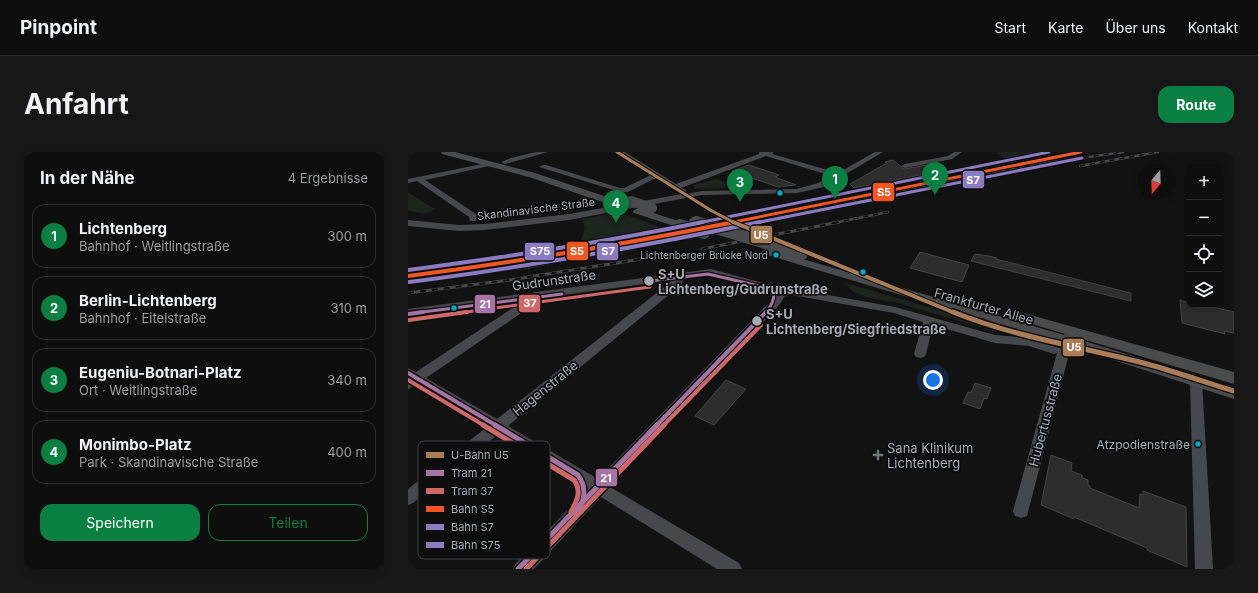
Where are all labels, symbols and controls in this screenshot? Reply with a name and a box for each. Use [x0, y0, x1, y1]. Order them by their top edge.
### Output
text: Pinpoint [20, 16, 97, 39]
text: Start [994, 19, 1026, 36]
text: Karte [1048, 19, 1083, 36]
text: Über uns [1105, 19, 1166, 36]
text: Kontakt [1188, 19, 1238, 36]
button: Route [1158, 86, 1234, 123]
text: Anfahrt [24, 87, 129, 121]
pin: 2 [922, 162, 948, 195]
north arrow [1138, 164, 1174, 200]
map controls [1186, 164, 1222, 308]
button: + [1186, 164, 1222, 200]
pin: 1 [822, 166, 848, 199]
text: In der Nähe [40, 168, 135, 188]
pin: 3 [727, 169, 753, 202]
text: 4 Ergebnisse [288, 170, 368, 186]
line badge: S7 [962, 170, 985, 189]
text: S7 [966, 173, 980, 187]
line badge: S5 [872, 182, 895, 202]
text: S5 [877, 185, 891, 199]
unlabelled marker [775, 188, 785, 198]
pin: 4 [603, 190, 629, 223]
street label: Skandinavische Straße [476, 195, 596, 223]
button: − [1186, 200, 1222, 236]
text: Lichtenberg [79, 219, 167, 238]
line badge: U5 [750, 225, 773, 244]
text: 1 [51, 228, 57, 244]
text: 300 m [328, 228, 367, 244]
text: U5 [753, 228, 769, 242]
button: locate [1186, 236, 1222, 272]
text: Bahnhof · Weitlingstraße [79, 238, 230, 254]
line badge: S5 [566, 241, 589, 261]
line badge: S75 [524, 242, 555, 261]
line badge: S7 [596, 242, 619, 261]
text: S75 [530, 244, 550, 258]
text: S5 [570, 244, 584, 258]
text: S7 [601, 244, 615, 258]
place label: Lichtenberger Brücke Nord [640, 249, 768, 261]
marker: Lichtenberger Brücke Nord [771, 250, 781, 260]
street label: Gudrunstraße [511, 266, 597, 294]
place label: S+U Lichtenberg/Gudrunstraße [658, 266, 828, 297]
unlabelled marker [858, 267, 868, 277]
button: layers [1186, 272, 1222, 308]
marker: S+U Lichtenberg/Gudrunstraße [642, 274, 656, 288]
street label: Frankfurter Allee [932, 284, 1036, 328]
text: Berlin-Lichtenberg [79, 291, 217, 310]
line badge: 21 [474, 294, 496, 314]
line badge: 37 [518, 294, 541, 313]
text: 37 [523, 296, 537, 310]
text: 21 [479, 297, 491, 311]
text: 2 [50, 300, 58, 316]
text: 310 m [330, 300, 367, 316]
unlabelled marker [449, 303, 459, 313]
place label: S+U Lichtenberg/Siegfriedstraße [766, 306, 947, 337]
text: Bahnhof · Eitelstraße [79, 310, 206, 326]
marker: S+U Lichtenberg/Siegfriedstraße [750, 314, 764, 328]
line badge: U5 [1062, 338, 1085, 357]
text: U5 [1066, 340, 1082, 354]
street label: Hagenstraße [509, 357, 581, 419]
text: Eugeniu-Botnari-Platz [79, 363, 242, 382]
your location [923, 370, 943, 390]
text: 3 [50, 372, 58, 388]
text: 340 m [327, 372, 367, 388]
street label: Hubertusstraße [1025, 372, 1065, 468]
text: Ort · Weitlingstraße [79, 382, 197, 398]
text: Monimbo-Platz [79, 435, 192, 454]
place label: Atzpodienstraße [1097, 437, 1190, 452]
marker: Atzpodienstraße [1193, 439, 1203, 449]
place label: Sana Klinikum Lichtenberg [887, 440, 973, 471]
legend [418, 441, 550, 559]
text: 4 [50, 444, 58, 460]
text: 400 m [327, 444, 367, 460]
text: U-Bahn U5 [451, 448, 509, 462]
marker: Sana Klinikum Lichtenberg [872, 449, 884, 461]
text: Park · Skandinavische Straße [79, 454, 258, 470]
text: Tram 21 [451, 466, 492, 480]
line badge: 21 [595, 468, 618, 487]
text: 21 [600, 471, 612, 485]
text: Tram 37 [451, 484, 494, 498]
text: Bahn S5 [451, 502, 495, 516]
button: Speichern [40, 504, 200, 541]
button: Teilen [208, 504, 368, 541]
text: Bahn S7 [451, 520, 494, 534]
text: Bahn S75 [451, 538, 501, 552]

